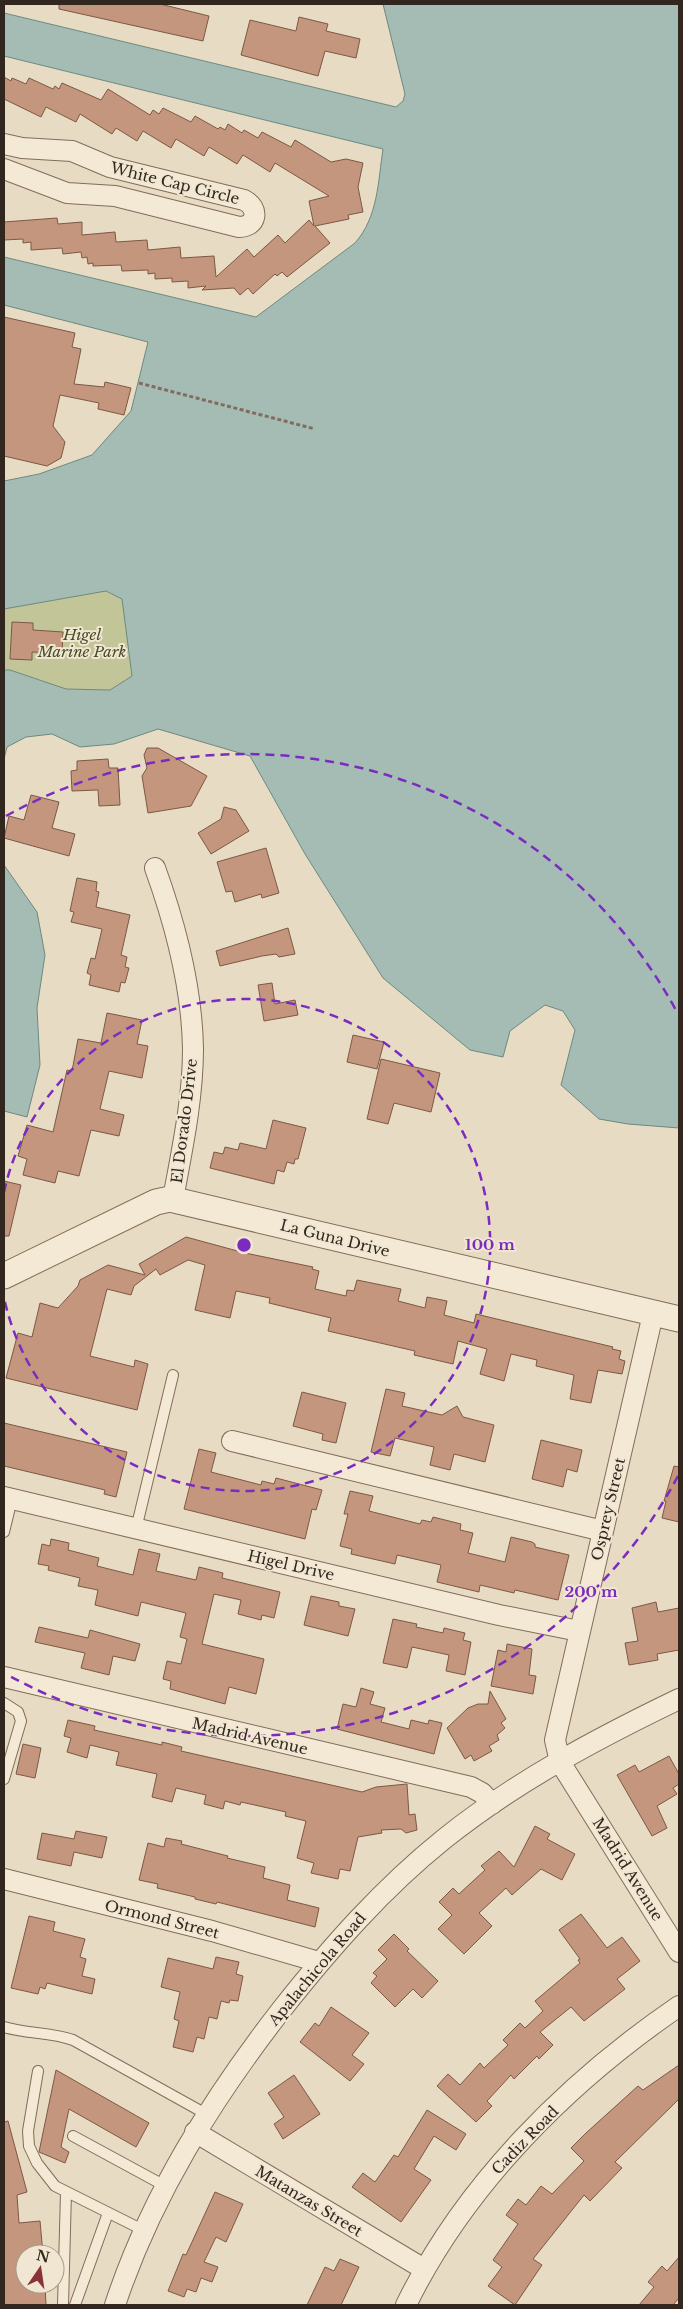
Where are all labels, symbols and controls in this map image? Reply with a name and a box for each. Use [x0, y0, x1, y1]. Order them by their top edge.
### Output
street label: White Cap Circle [107, 158, 242, 208]
park label: Higel Marine Park [37, 625, 126, 661]
street label: El Dorado Drive [167, 1057, 201, 1185]
street label: La Guna Drive [278, 1215, 392, 1261]
text: 100 m [465, 1235, 515, 1254]
centre of rings [235, 1236, 253, 1254]
street label: Osprey Street [587, 1455, 629, 1562]
street label: Higel Drive [246, 1546, 336, 1584]
text: 200 m [565, 1582, 618, 1601]
street label: Madrid Avenue [190, 1713, 310, 1759]
street label: Madrid Avenue [589, 1814, 667, 1924]
street label: Ormond Street [103, 1896, 221, 1942]
street label: Apalachicola Road [263, 1909, 370, 2030]
street label: Cadiz Road [488, 2102, 562, 2178]
street label: Matanzas Street [252, 2161, 366, 2241]
north arrow [15, 2244, 65, 2294]
text: N [34, 2246, 51, 2267]

